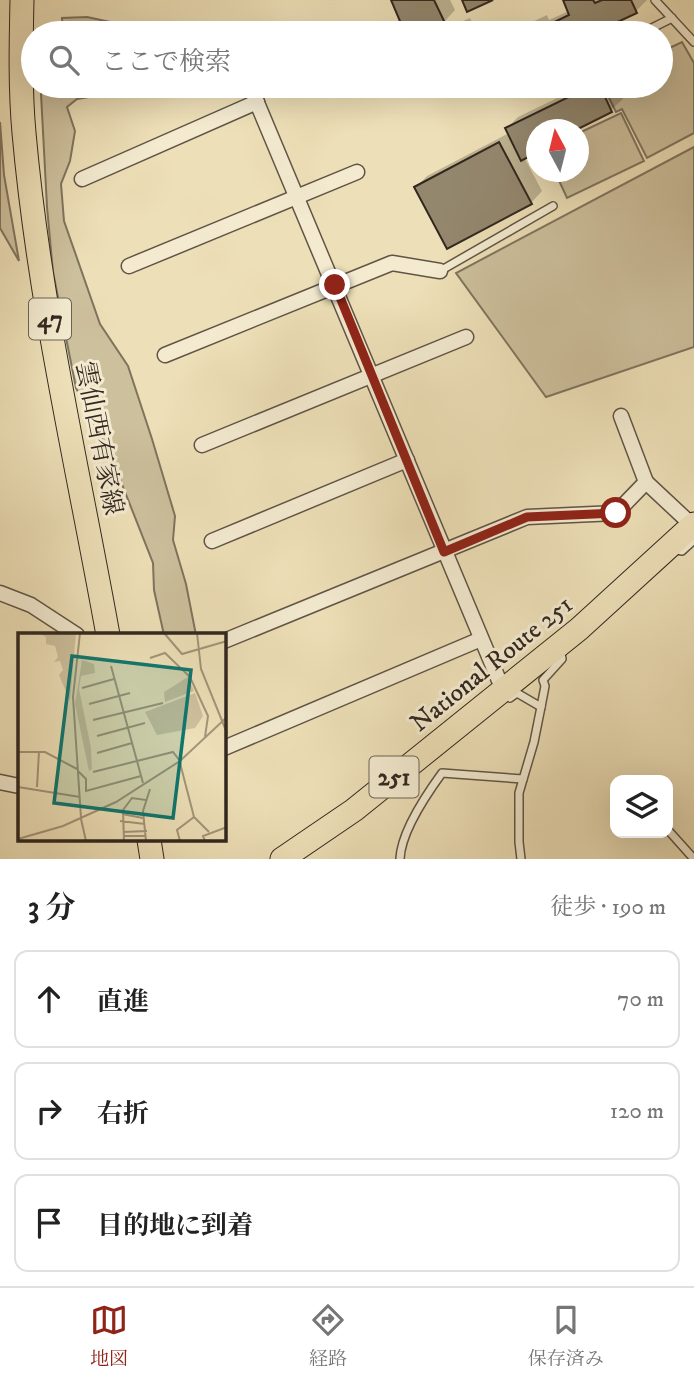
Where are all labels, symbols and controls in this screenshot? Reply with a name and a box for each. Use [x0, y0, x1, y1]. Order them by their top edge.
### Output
search box [21, 21, 673, 98]
icon: search [45, 41, 83, 79]
text: ここで検索 [101, 46, 231, 79]
north arrow [526, 119, 589, 182]
route end [319, 269, 350, 300]
road number: 47 [29, 298, 71, 340]
street label: 雲仙西有家線 [67, 359, 130, 518]
route start [600, 497, 631, 528]
street label: National Route 251 [404, 589, 580, 740]
inset map [18, 633, 226, 842]
road number: 251 [370, 756, 418, 798]
map controls [610, 775, 673, 838]
button: layers [610, 775, 673, 838]
text: 3 分 [28, 890, 76, 927]
text: 徒歩 · 190 m [550, 893, 666, 922]
icon: ahead [30, 980, 68, 1018]
text: 70 m [617, 985, 664, 1014]
text: 直進 [97, 986, 149, 1019]
icon: right [30, 1092, 68, 1130]
text: 120 m [610, 1097, 664, 1126]
text: 右折 [97, 1098, 149, 1131]
icon: arrive [30, 1204, 68, 1242]
text: 目的地に到着 [97, 1210, 253, 1243]
tab: 地図 [90, 1301, 128, 1371]
tab: 経路 [309, 1301, 347, 1371]
tab: 保存済み [528, 1301, 604, 1371]

